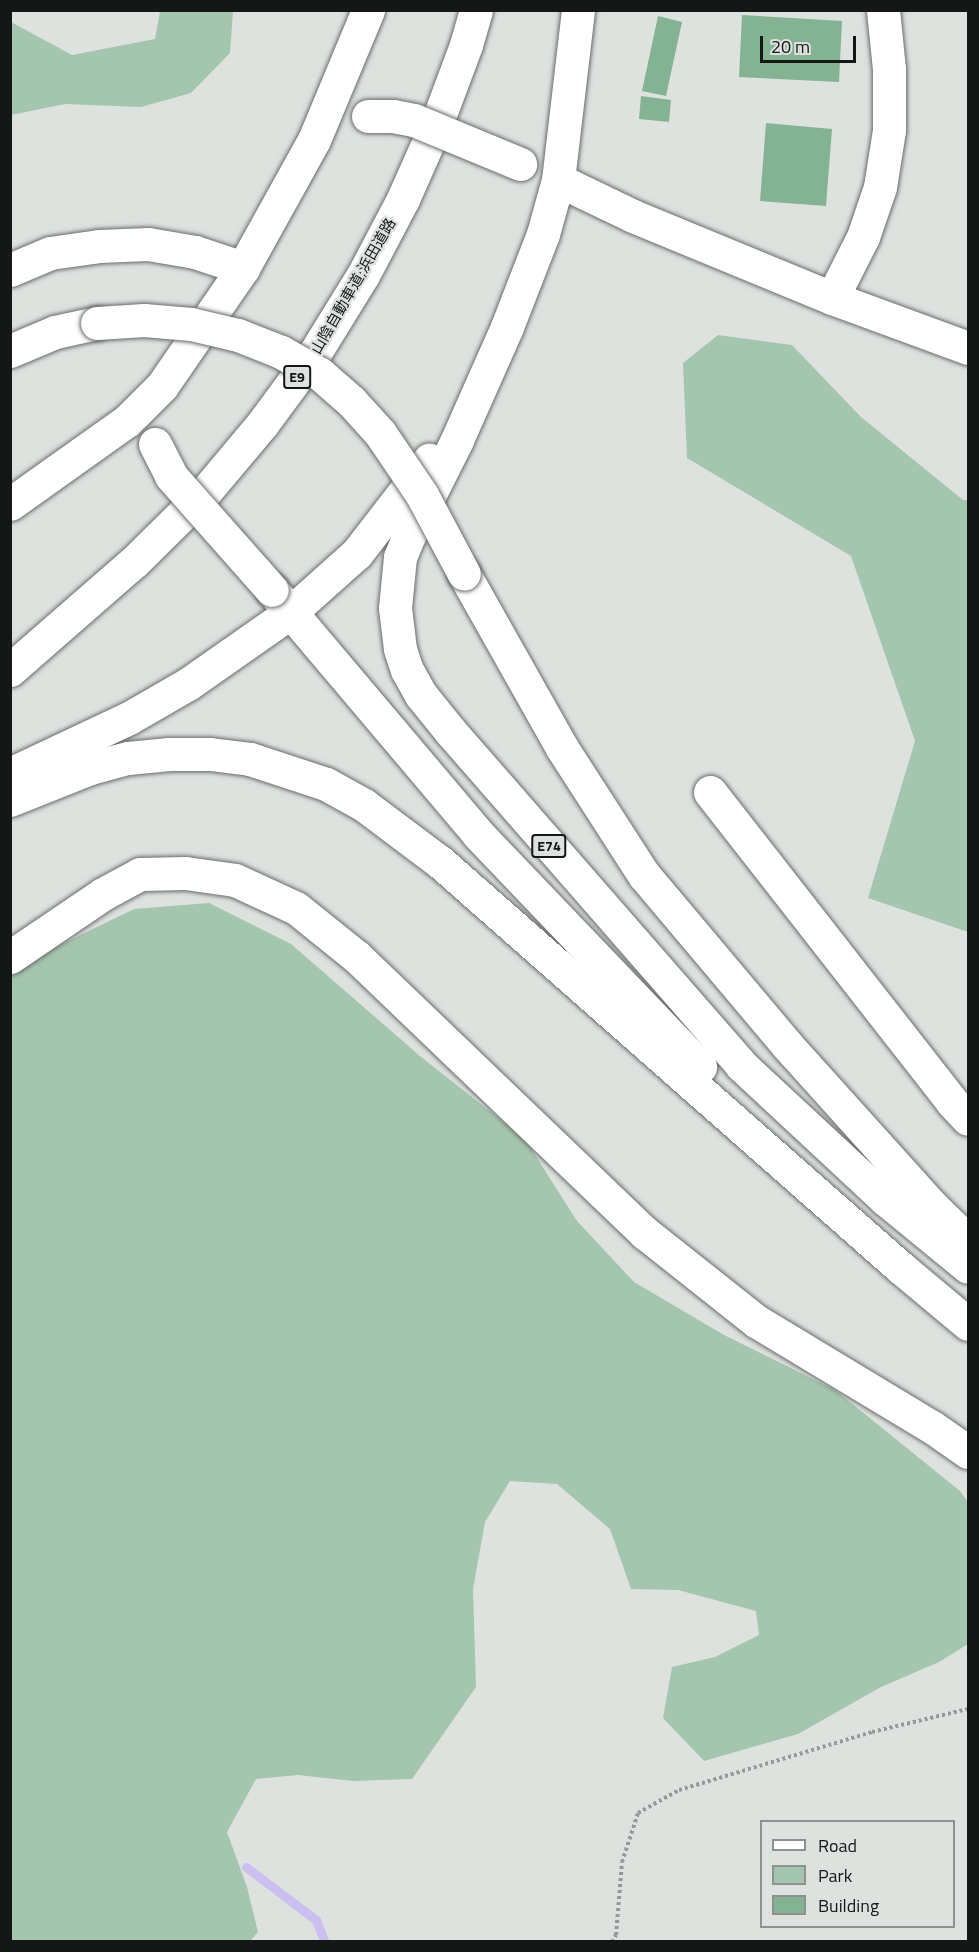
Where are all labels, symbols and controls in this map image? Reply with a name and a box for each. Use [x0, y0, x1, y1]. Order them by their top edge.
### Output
scale bar [763, 24, 859, 62]
text: 20 m [771, 33, 810, 60]
street label: 山陰自動車道;浜田道路 [307, 215, 399, 357]
road number: E9 [282, 366, 312, 388]
road number: E74 [531, 835, 567, 857]
legend [760, 1820, 955, 1928]
text: Road [818, 1832, 857, 1859]
text: Park [818, 1862, 852, 1889]
text: Building [818, 1892, 879, 1919]

